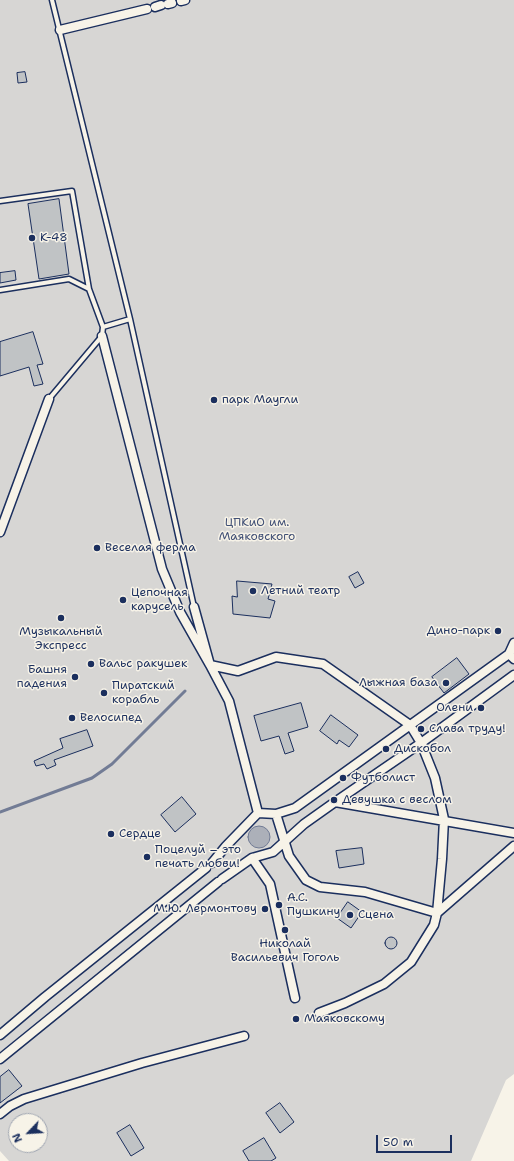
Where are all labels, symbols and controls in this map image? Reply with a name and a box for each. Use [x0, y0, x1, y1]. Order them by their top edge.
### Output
place label: К-48 [40, 231, 68, 245]
marker: К-48 [27, 233, 37, 243]
place label: парк Маугли [222, 393, 298, 407]
marker: парк Маугли [209, 395, 219, 405]
park label: ЦПКиО им. Маяковского [219, 516, 295, 544]
place label: Веселая ферма [105, 541, 196, 555]
marker: Веселая ферма [92, 543, 102, 553]
place label: Летний театр [261, 584, 340, 598]
place label: Цепочная карусель [131, 586, 188, 614]
marker: Летний театр [248, 586, 258, 596]
marker: Цепочная карусель [118, 595, 128, 605]
marker: Музыкальный Экспресс [56, 613, 66, 623]
place label: Дино-парк [427, 624, 490, 638]
place label: Музыкальный Экспресс [19, 625, 103, 653]
marker: Дино-парк [493, 626, 503, 636]
place label: Вальс ракушек [99, 657, 187, 671]
marker: Вальс ракушек [86, 659, 96, 669]
place label: Башня падения [17, 663, 67, 691]
marker: Башня падения [70, 672, 80, 682]
place label: Лыжная база [359, 676, 438, 690]
marker: Лыжная база [441, 678, 451, 688]
place label: Пиратский корабль [112, 679, 175, 707]
marker: Пиратский корабль [99, 688, 109, 698]
place label: Олени [436, 701, 473, 715]
marker: Олени [476, 703, 486, 713]
place label: Велосипед [80, 711, 142, 725]
marker: Велосипед [67, 713, 77, 723]
place label: Слава труду! [429, 722, 506, 736]
marker: Слава труду! [416, 724, 426, 734]
place label: Дискобол [394, 742, 451, 756]
marker: Дискобол [381, 744, 391, 754]
place label: Футболист [351, 771, 415, 785]
marker: Футболист [338, 773, 348, 783]
place label: Девушка с веслом [342, 793, 452, 807]
marker: Девушка с веслом [329, 795, 339, 805]
place label: Сердце [119, 827, 161, 841]
marker: Сердце [106, 829, 116, 839]
place label: Поцелуй – это печать любви! [155, 843, 241, 871]
marker: Поцелуй – это печать любви! [142, 852, 152, 862]
place label: А.С. Пушкину [287, 891, 340, 919]
marker: А.С. Пушкину [274, 900, 284, 910]
place label: М.Ю. Лермонтову [153, 902, 257, 916]
marker: М.Ю. Лермонтову [260, 904, 270, 914]
place label: Сцена [358, 908, 394, 922]
marker: Сцена [345, 910, 355, 920]
marker: Николай Васильевич Гоголь [280, 925, 290, 935]
place label: Николай Васильевич Гоголь [231, 937, 339, 965]
place label: Маяковскому [304, 1012, 385, 1026]
marker: Маяковскому [291, 1014, 301, 1024]
north arrow [8, 1113, 48, 1153]
scale bar [378, 1127, 454, 1153]
text: N [9, 1131, 26, 1145]
text: 50 m [383, 1134, 413, 1150]

